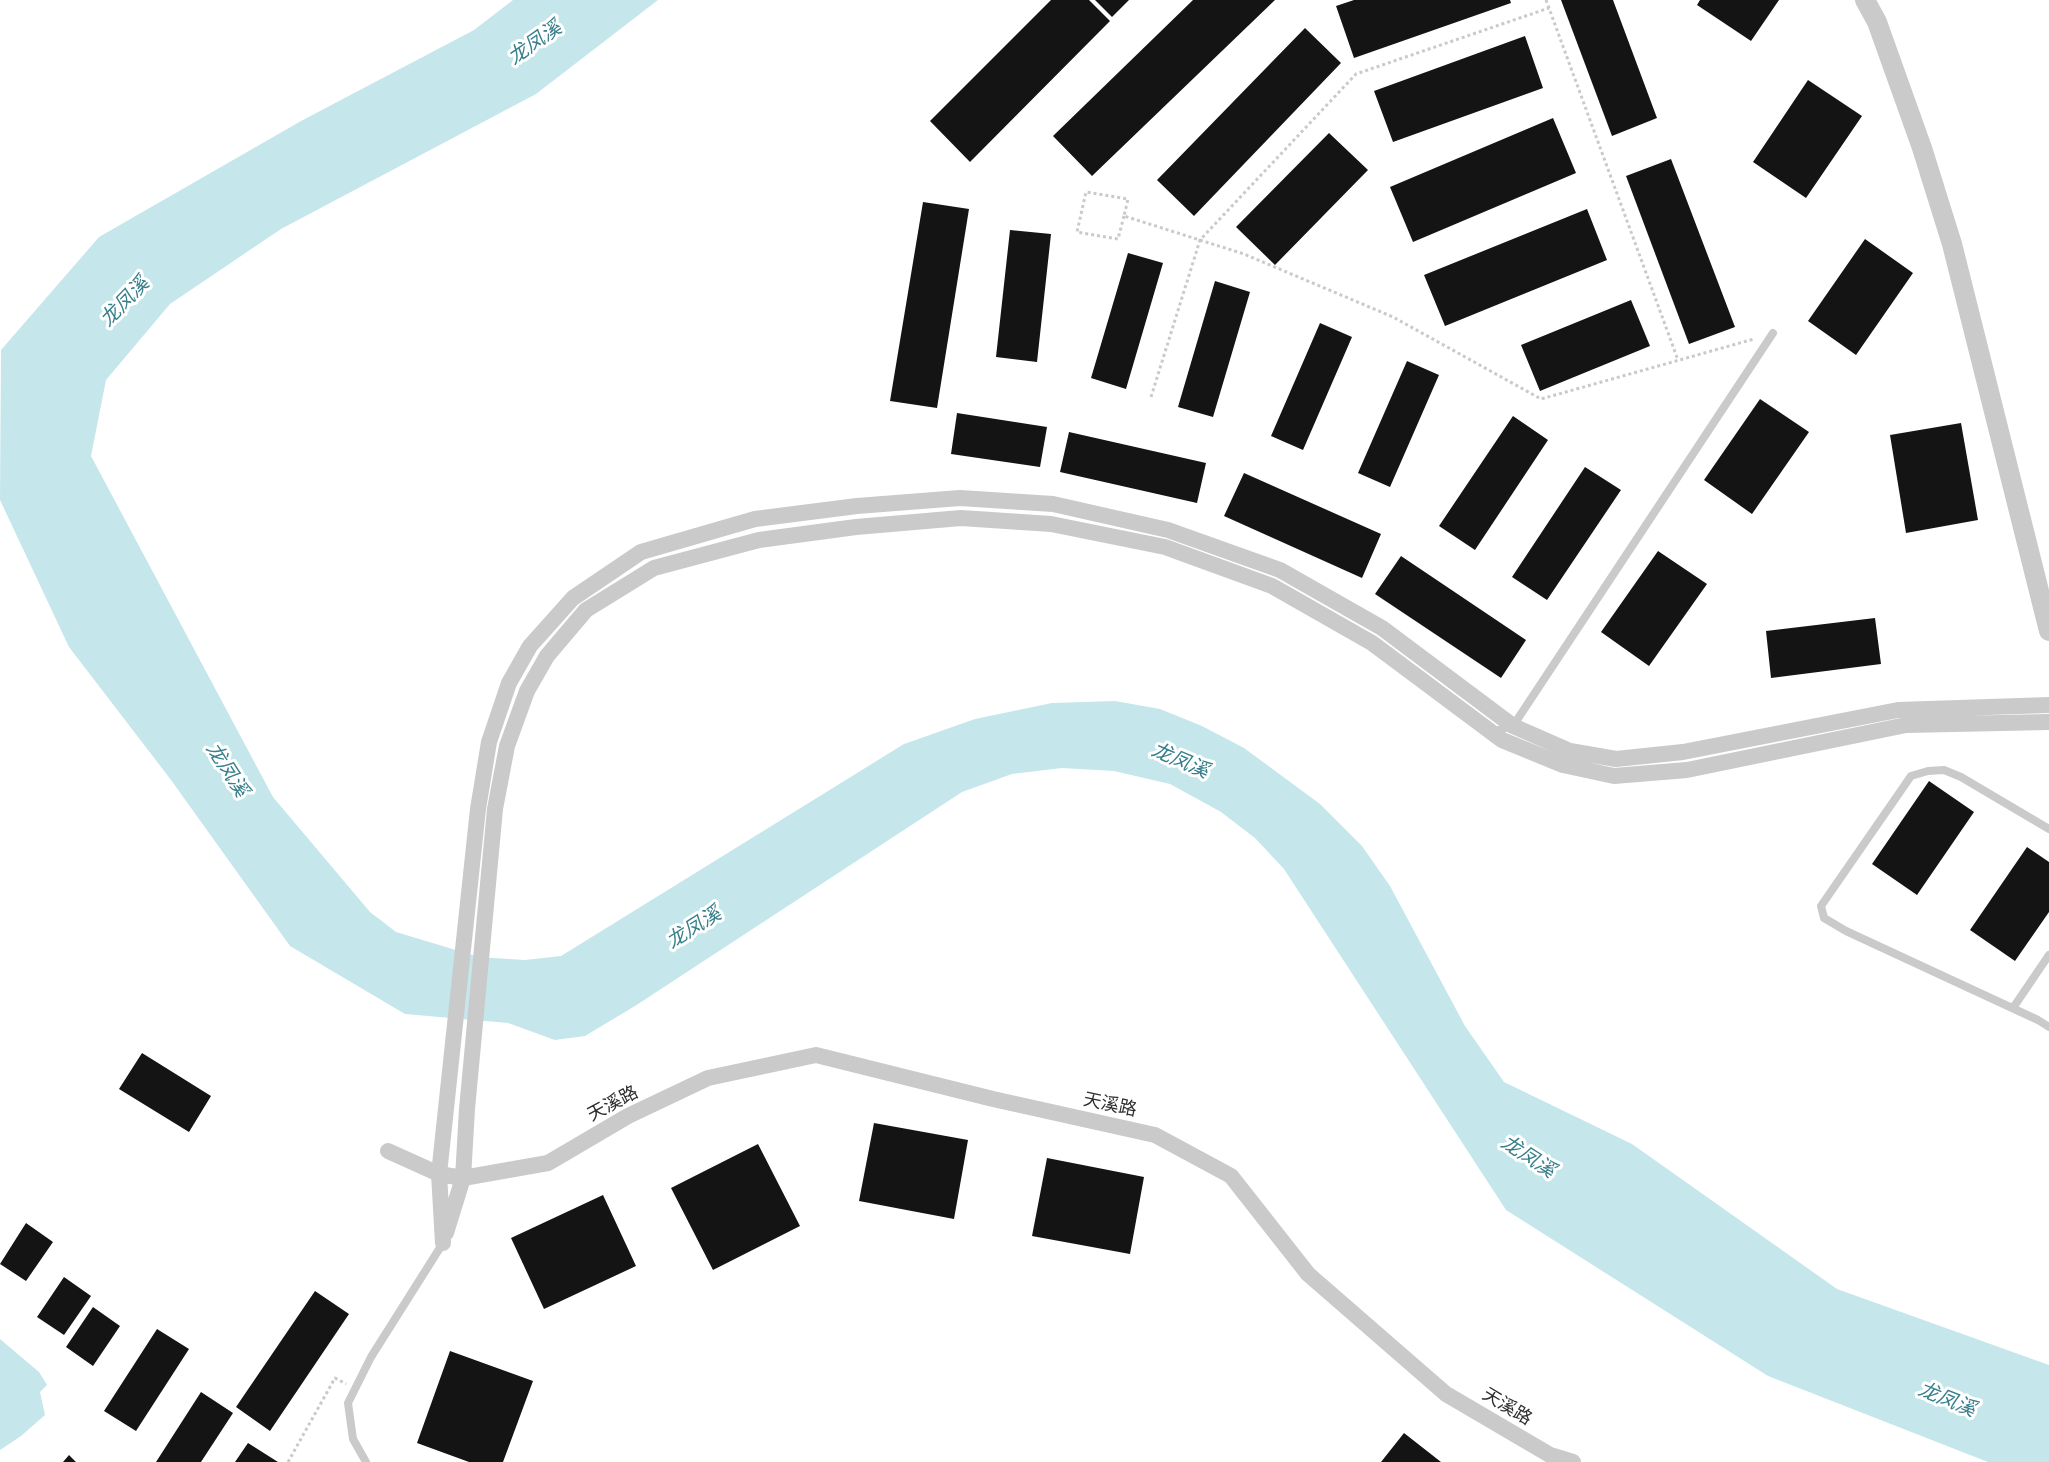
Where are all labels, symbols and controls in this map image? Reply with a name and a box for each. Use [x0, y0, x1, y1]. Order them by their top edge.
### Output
water label: 龙凤溪 [504, 16, 566, 70]
water label: 龙凤溪 [96, 272, 154, 332]
water label: 龙凤溪 [201, 738, 253, 802]
water label: 龙凤溪 [1148, 738, 1212, 784]
water label: 龙凤溪 [662, 902, 726, 954]
street label: 天溪路 [584, 1082, 642, 1126]
street label: 天溪路 [1081, 1089, 1139, 1121]
water label: 龙凤溪 [1496, 1131, 1560, 1183]
water label: 龙凤溪 [1915, 1378, 1979, 1422]
street label: 天溪路 [1478, 1384, 1536, 1430]

